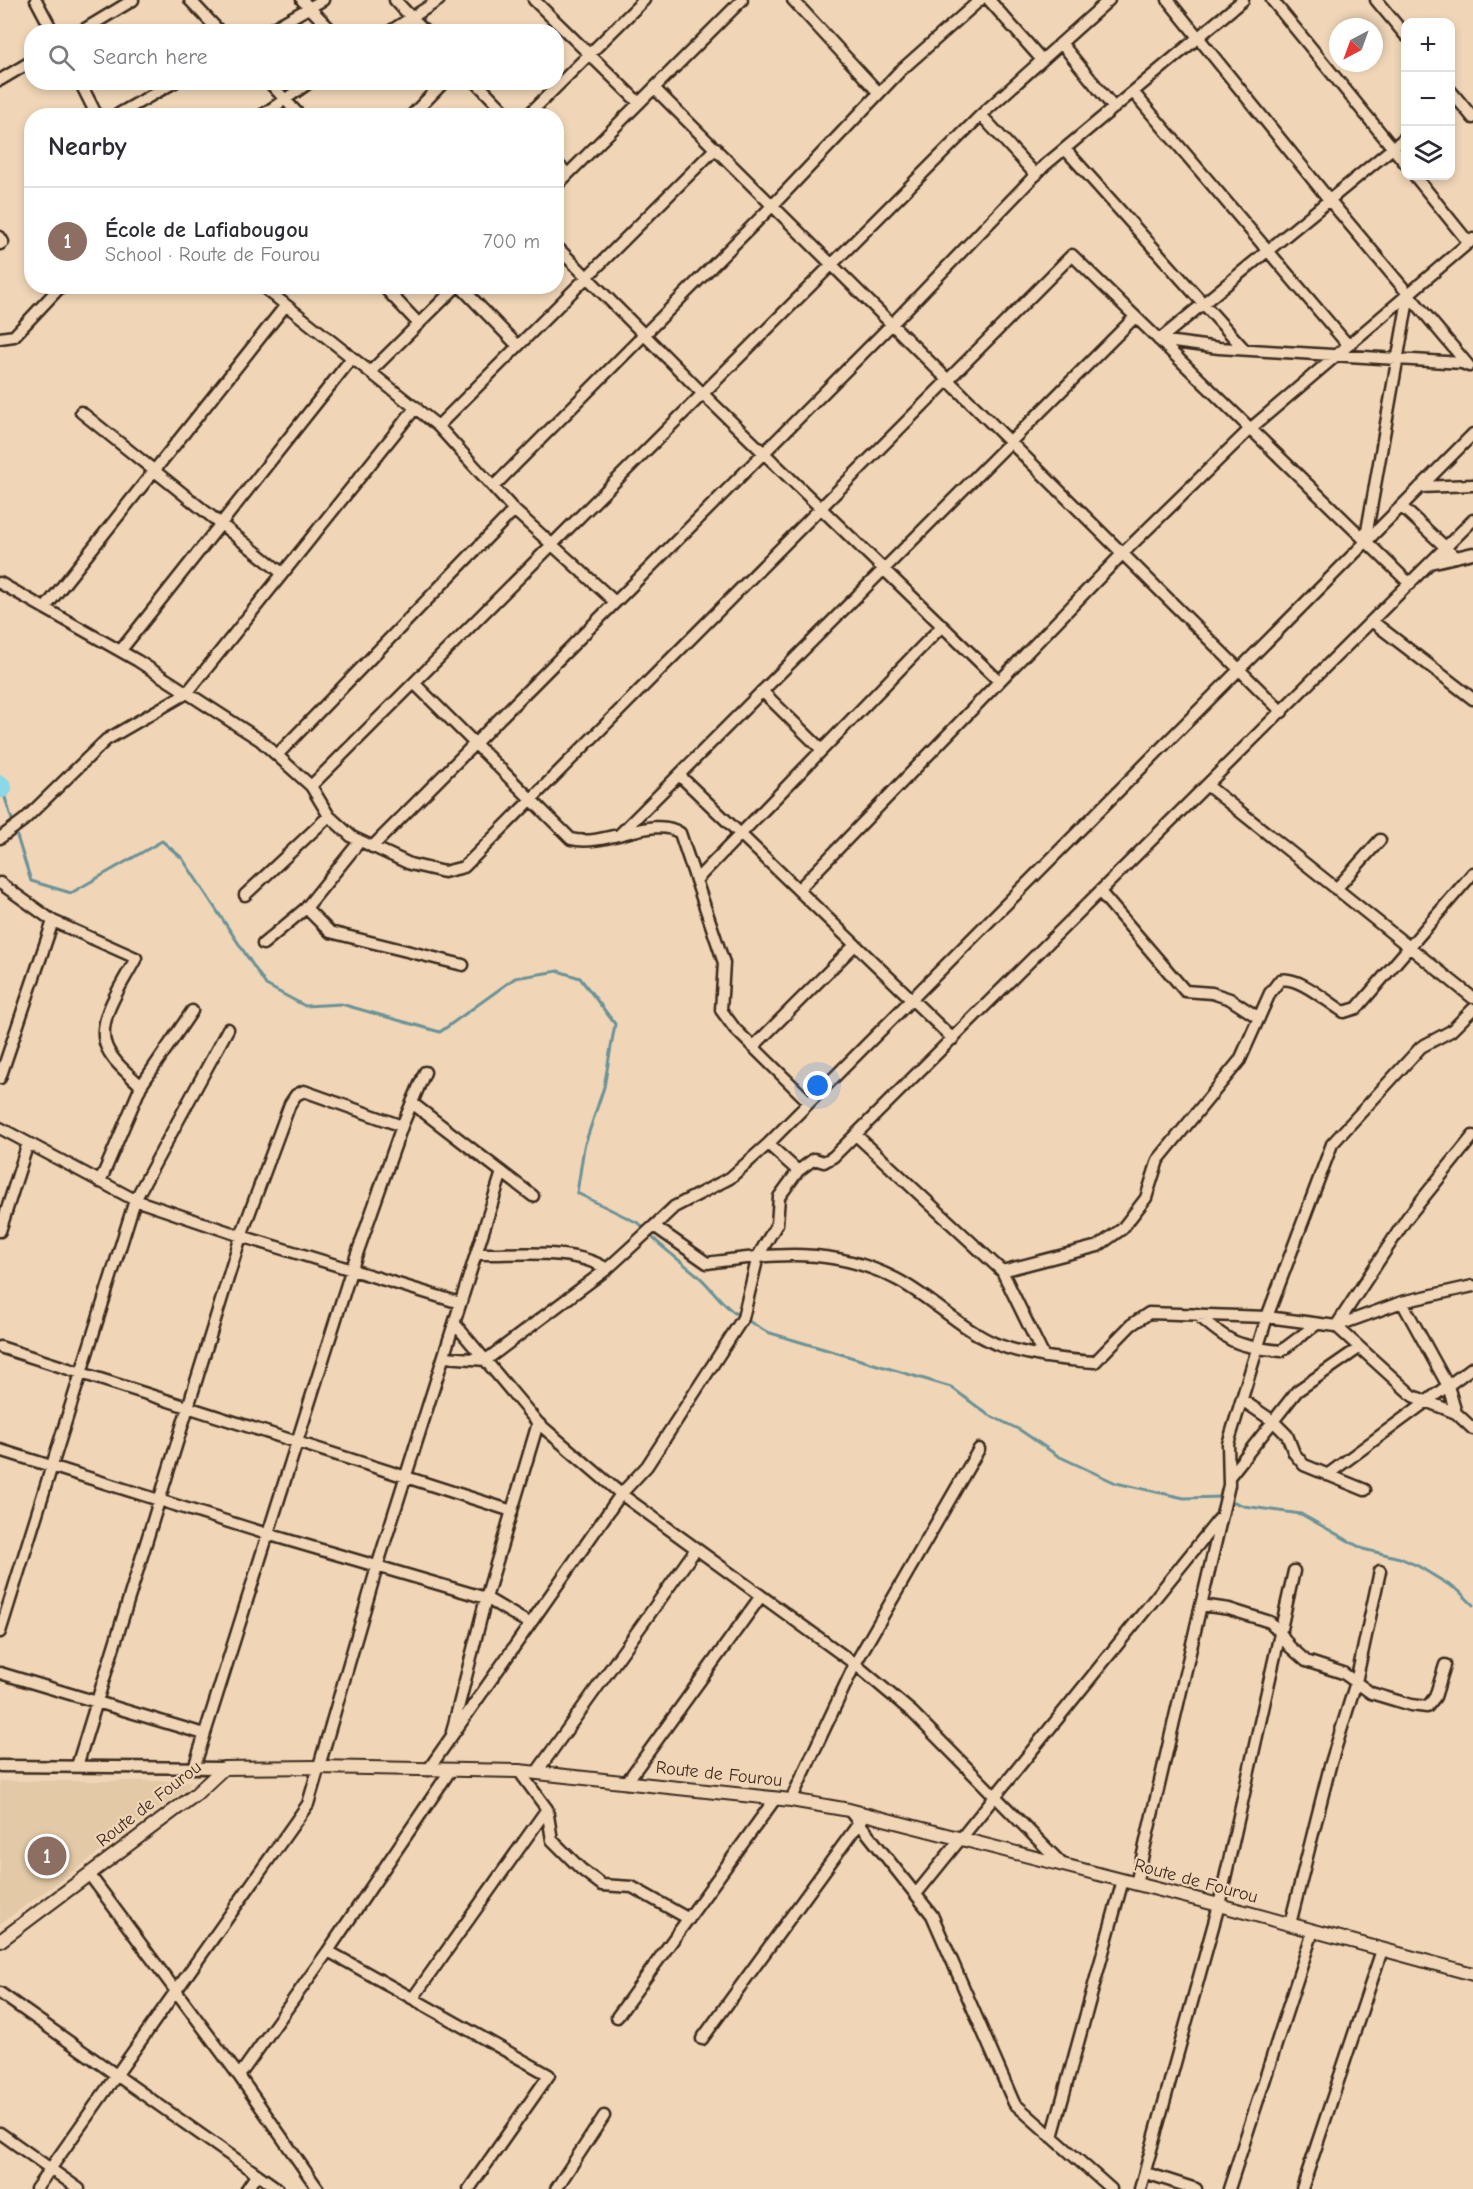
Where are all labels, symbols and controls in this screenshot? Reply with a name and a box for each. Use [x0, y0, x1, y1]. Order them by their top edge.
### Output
north arrow [1329, 18, 1383, 72]
map controls [1401, 18, 1455, 180]
button: + [1401, 18, 1455, 72]
search box [24, 24, 564, 90]
icon: search [45, 41, 78, 74]
text: Search here [93, 44, 208, 70]
button: − [1401, 72, 1455, 126]
button: layers [1401, 126, 1455, 180]
text: Nearby [48, 132, 127, 162]
text: École de Lafiabougou [105, 217, 309, 243]
text: 1 [64, 230, 71, 253]
text: 700 m [483, 230, 540, 253]
text: School · Route de Fourou [105, 243, 320, 266]
your location [803, 1071, 832, 1100]
street label: Route de Fourou [92, 1757, 206, 1851]
street label: Route de Fourou [655, 1757, 783, 1791]
pin: 1 [28, 1834, 66, 1878]
street label: Route de Fourou [1132, 1854, 1260, 1908]

